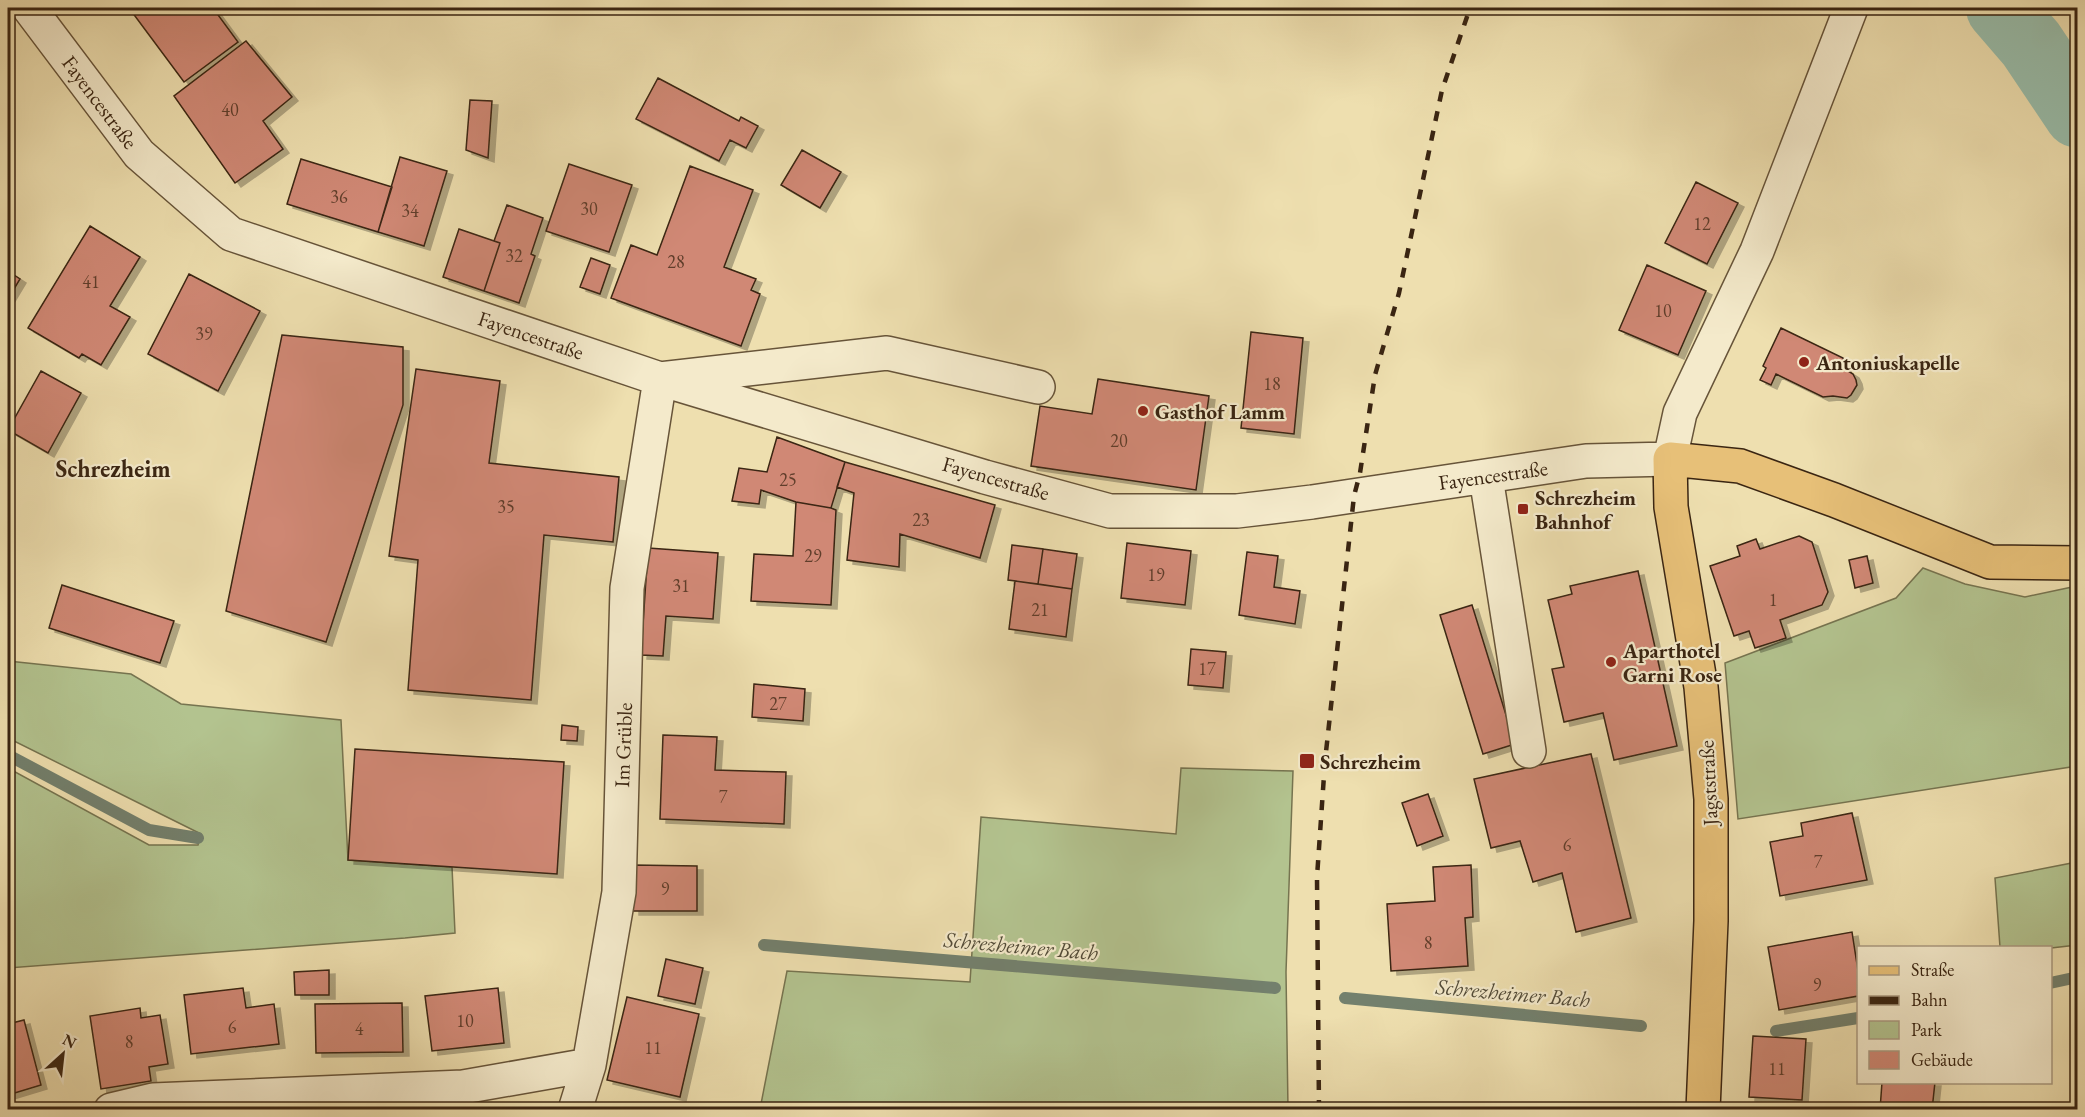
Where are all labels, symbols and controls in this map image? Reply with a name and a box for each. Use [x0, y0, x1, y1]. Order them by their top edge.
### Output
street label: Fayencestraße [56, 50, 144, 154]
house number: 40 [221, 98, 239, 121]
house number: 36 [330, 185, 348, 208]
house number: 30 [580, 197, 598, 220]
house number: 34 [401, 199, 419, 222]
house number: 12 [1693, 212, 1711, 235]
house number: 32 [505, 244, 523, 267]
house number: 28 [667, 250, 685, 273]
house number: 41 [82, 270, 100, 293]
house number: 10 [1654, 299, 1672, 322]
street label: Fayencestraße [475, 304, 587, 366]
house number: 39 [195, 322, 213, 345]
place label: Antoniuskapelle [1815, 349, 1960, 376]
marker: Antoniuskapelle [1797, 355, 1811, 369]
house number: 18 [1263, 372, 1281, 395]
place label: Gasthof Lamm [1155, 398, 1285, 425]
marker: Gasthof Lamm [1136, 404, 1150, 418]
house number: 20 [1110, 429, 1128, 452]
street label: Fayencestraße [939, 450, 1053, 506]
district label: Schrezheim [55, 453, 171, 484]
street label: Fayencestraße [1437, 454, 1549, 496]
house number: 25 [779, 468, 797, 491]
place label: Schrezheim Bahnhof [1535, 484, 1636, 535]
house number: 35 [497, 495, 515, 518]
marker: Schrezheim Bahnhof [1516, 502, 1530, 516]
house number: 23 [912, 508, 930, 531]
house number: 29 [804, 544, 822, 567]
house number: 19 [1147, 563, 1165, 586]
house number: 31 [672, 574, 690, 597]
house number: 1 [1769, 588, 1777, 611]
house number: 21 [1031, 598, 1049, 621]
place label: Aparthotel Garni Rose [1622, 637, 1722, 688]
marker: Aparthotel Garni Rose [1604, 655, 1618, 669]
house number: 17 [1198, 657, 1216, 680]
house number: 27 [769, 692, 787, 715]
street label: Im Grüble [608, 702, 638, 788]
street label: Jagststraße [1692, 740, 1724, 828]
place label: Schrezheim [1320, 748, 1421, 775]
marker: Schrezheim [1298, 752, 1316, 770]
house number: 7 [719, 785, 728, 808]
house number: 6 [1563, 833, 1572, 856]
house number: 7 [1814, 850, 1823, 873]
house number: 9 [661, 877, 670, 900]
water label: Schrezheimer Bach [942, 925, 1100, 967]
house number: 8 [1424, 931, 1432, 954]
legend [1857, 946, 2052, 1084]
text: Straße [1911, 958, 1954, 981]
water label: Schrezheimer Bach [1434, 972, 1592, 1014]
house number: 9 [1813, 973, 1822, 996]
text: Bahn [1911, 988, 1948, 1011]
house number: 10 [456, 1009, 474, 1032]
house number: 6 [228, 1015, 237, 1038]
house number: 4 [355, 1017, 364, 1040]
text: Park [1911, 1018, 1942, 1041]
north arrow [33, 1024, 93, 1084]
text: N [59, 1029, 80, 1053]
house number: 8 [125, 1030, 133, 1053]
house number: 11 [644, 1036, 662, 1059]
text: Gebäude [1911, 1048, 1973, 1071]
house number: 11 [1768, 1057, 1786, 1080]

